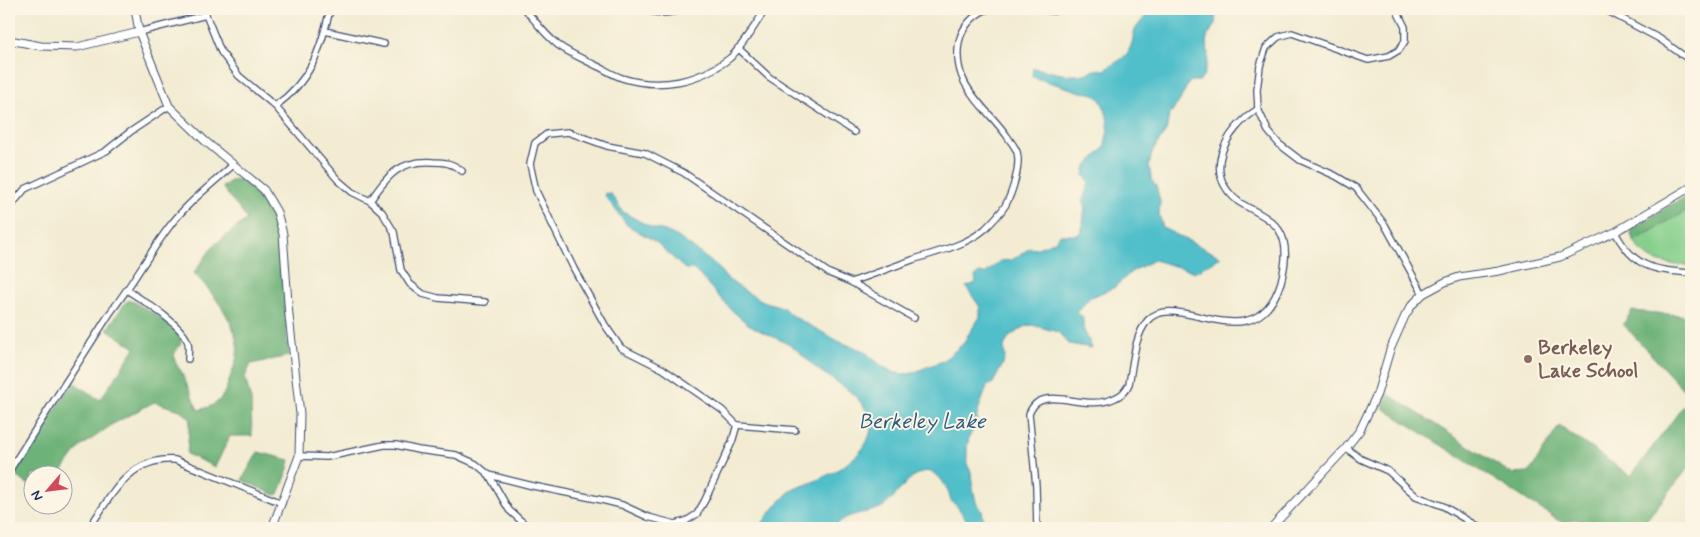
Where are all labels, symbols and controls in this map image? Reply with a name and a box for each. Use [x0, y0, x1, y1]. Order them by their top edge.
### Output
place label: Berkeley Lake School [1538, 335, 1638, 385]
marker: Berkeley Lake School [1522, 353, 1534, 365]
water label: Berkeley Lake [858, 408, 987, 436]
north arrow [22, 464, 72, 514]
text: N [27, 487, 48, 504]

